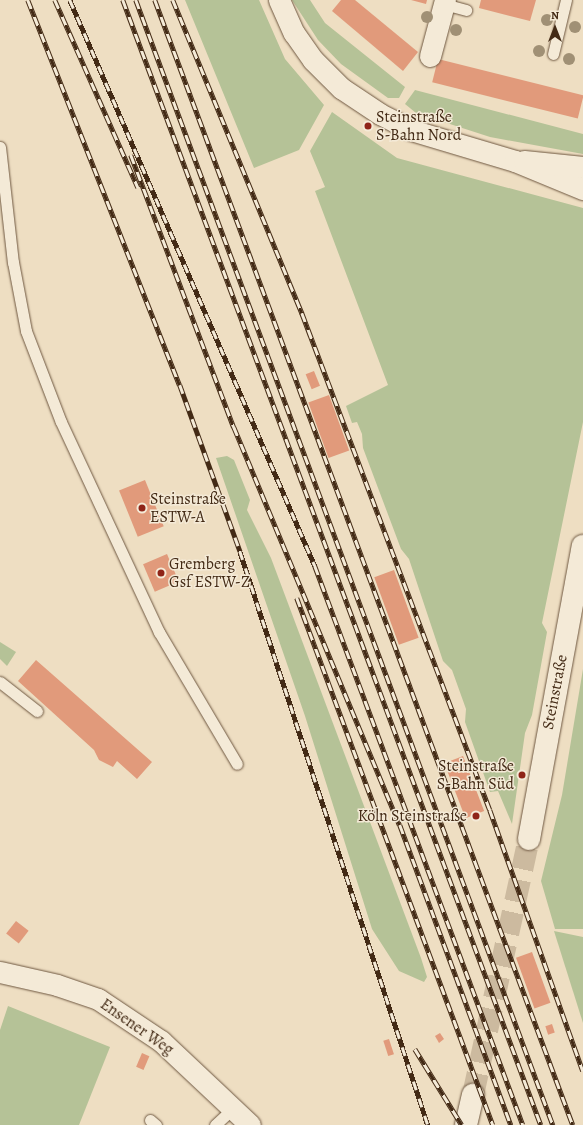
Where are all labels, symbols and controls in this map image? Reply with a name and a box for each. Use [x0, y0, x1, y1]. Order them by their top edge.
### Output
north arrow [535, 8, 575, 48]
text: N [551, 8, 559, 23]
place label: Steinstraße S-Bahn Nord [376, 107, 461, 145]
marker: Steinstraße S-Bahn Nord [363, 121, 373, 131]
place label: Steinstraße ESTW-A [150, 489, 226, 527]
marker: Steinstraße ESTW-A [137, 503, 147, 513]
place label: Gremberg Gsf ESTW-Z [169, 554, 250, 592]
marker: Gremberg Gsf ESTW-Z [156, 568, 166, 578]
street label: Steinstraße [538, 653, 572, 731]
place label: Steinstraße S-Bahn Süd [437, 756, 514, 794]
marker: Steinstraße S-Bahn Süd [517, 770, 527, 780]
place label: Köln Steinstraße [358, 806, 467, 826]
marker: Köln Steinstraße [470, 810, 482, 822]
street label: Ensener Weg [97, 995, 177, 1059]

